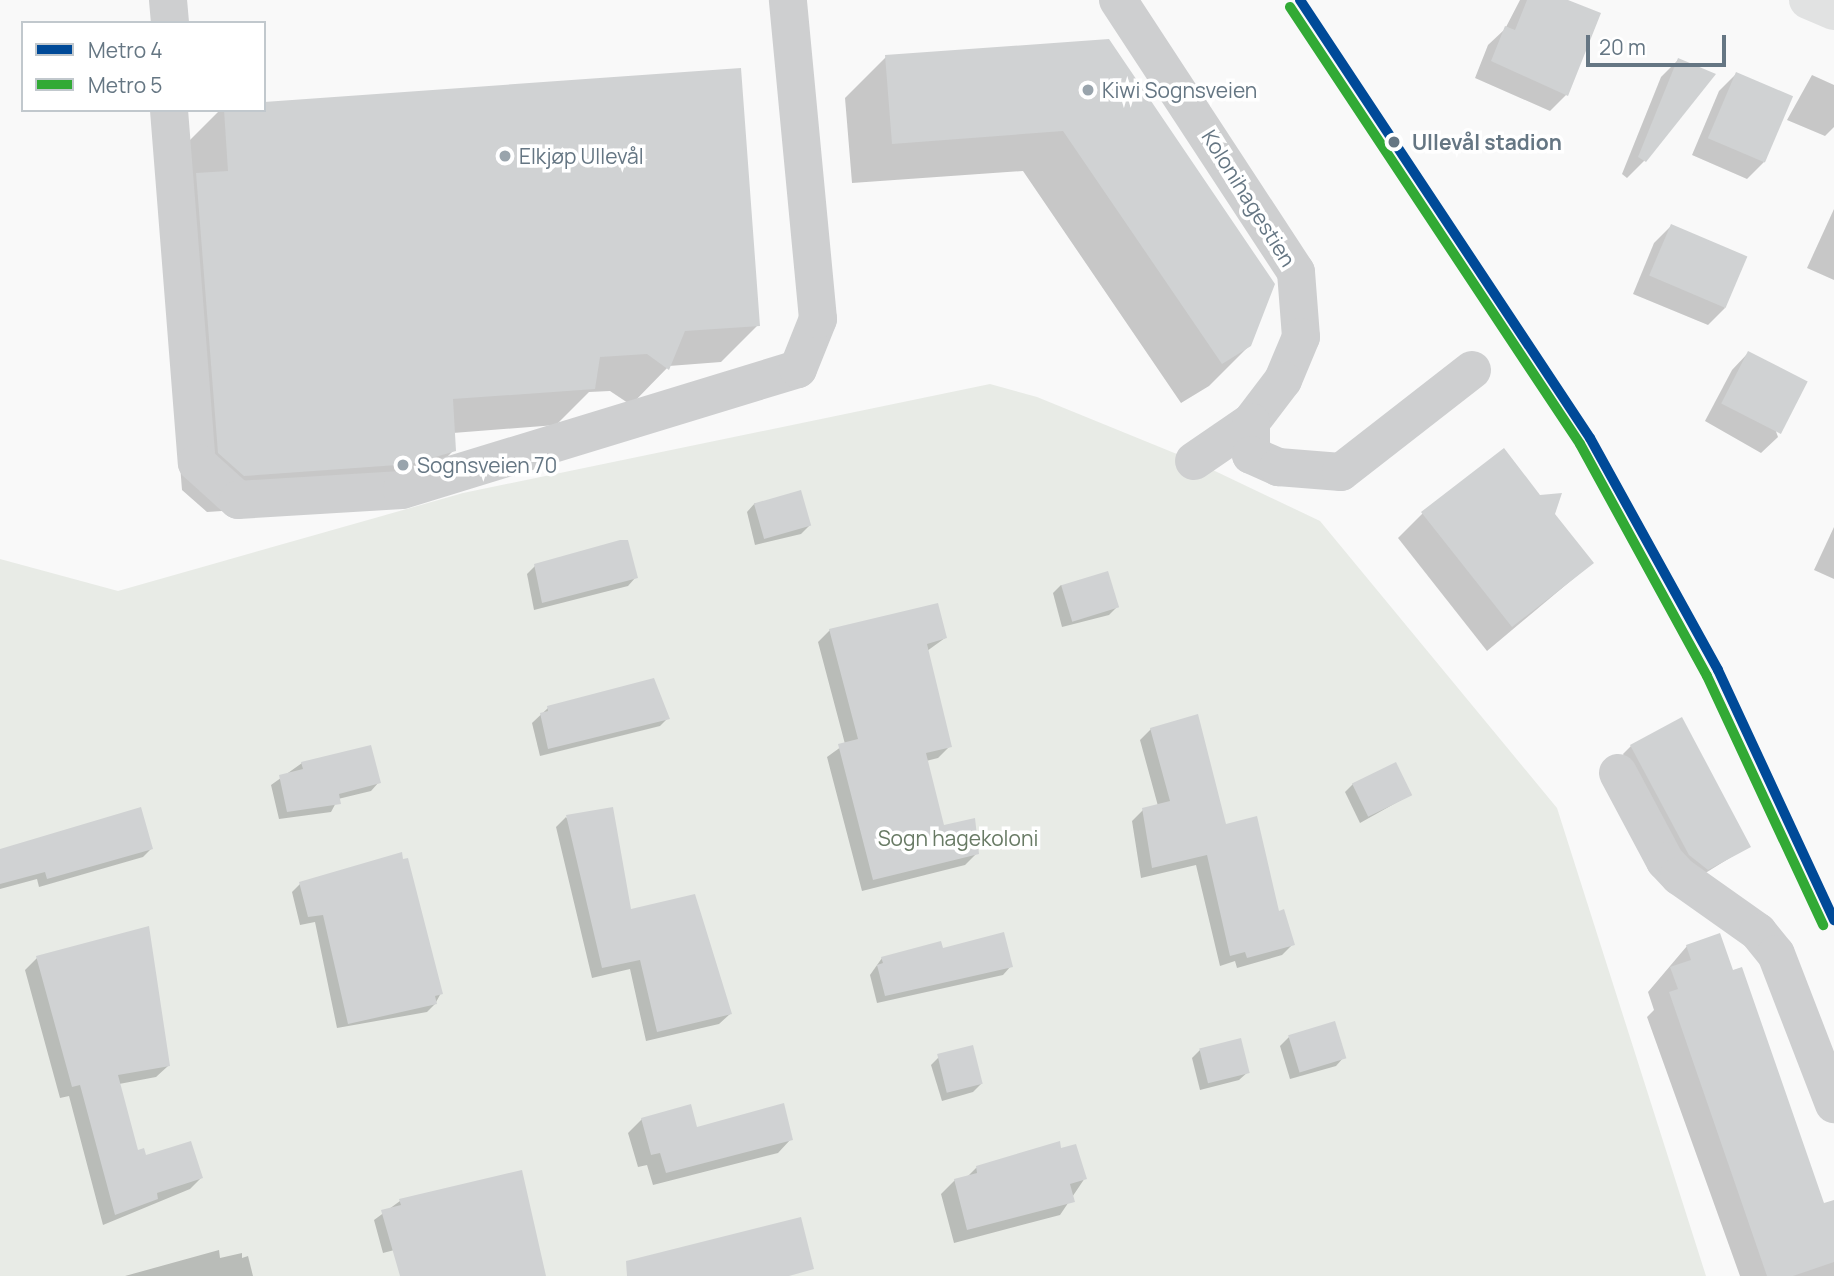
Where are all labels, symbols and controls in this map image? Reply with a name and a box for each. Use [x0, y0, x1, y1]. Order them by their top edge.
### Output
legend [21, 21, 266, 112]
scale bar [1589, 21, 1729, 65]
text: 20 m [1599, 33, 1646, 61]
text: Metro 4 [88, 36, 163, 64]
text: Metro 5 [88, 71, 162, 99]
place label: Kiwi Sognsveien [1102, 77, 1257, 103]
marker: Kiwi Sognsveien [1080, 82, 1096, 98]
street label: Kolonihagestien [1197, 125, 1301, 271]
place label: Ullevål stadion [1412, 129, 1562, 155]
marker: Ullevål stadion [1383, 131, 1405, 153]
place label: Elkjøp Ullevål [519, 143, 644, 169]
marker: Elkjøp Ullevål [497, 148, 513, 164]
place label: Sognsveien 70 [417, 452, 557, 478]
marker: Sognsveien 70 [395, 457, 411, 473]
park label: Sogn hagekoloni [878, 825, 1038, 851]

